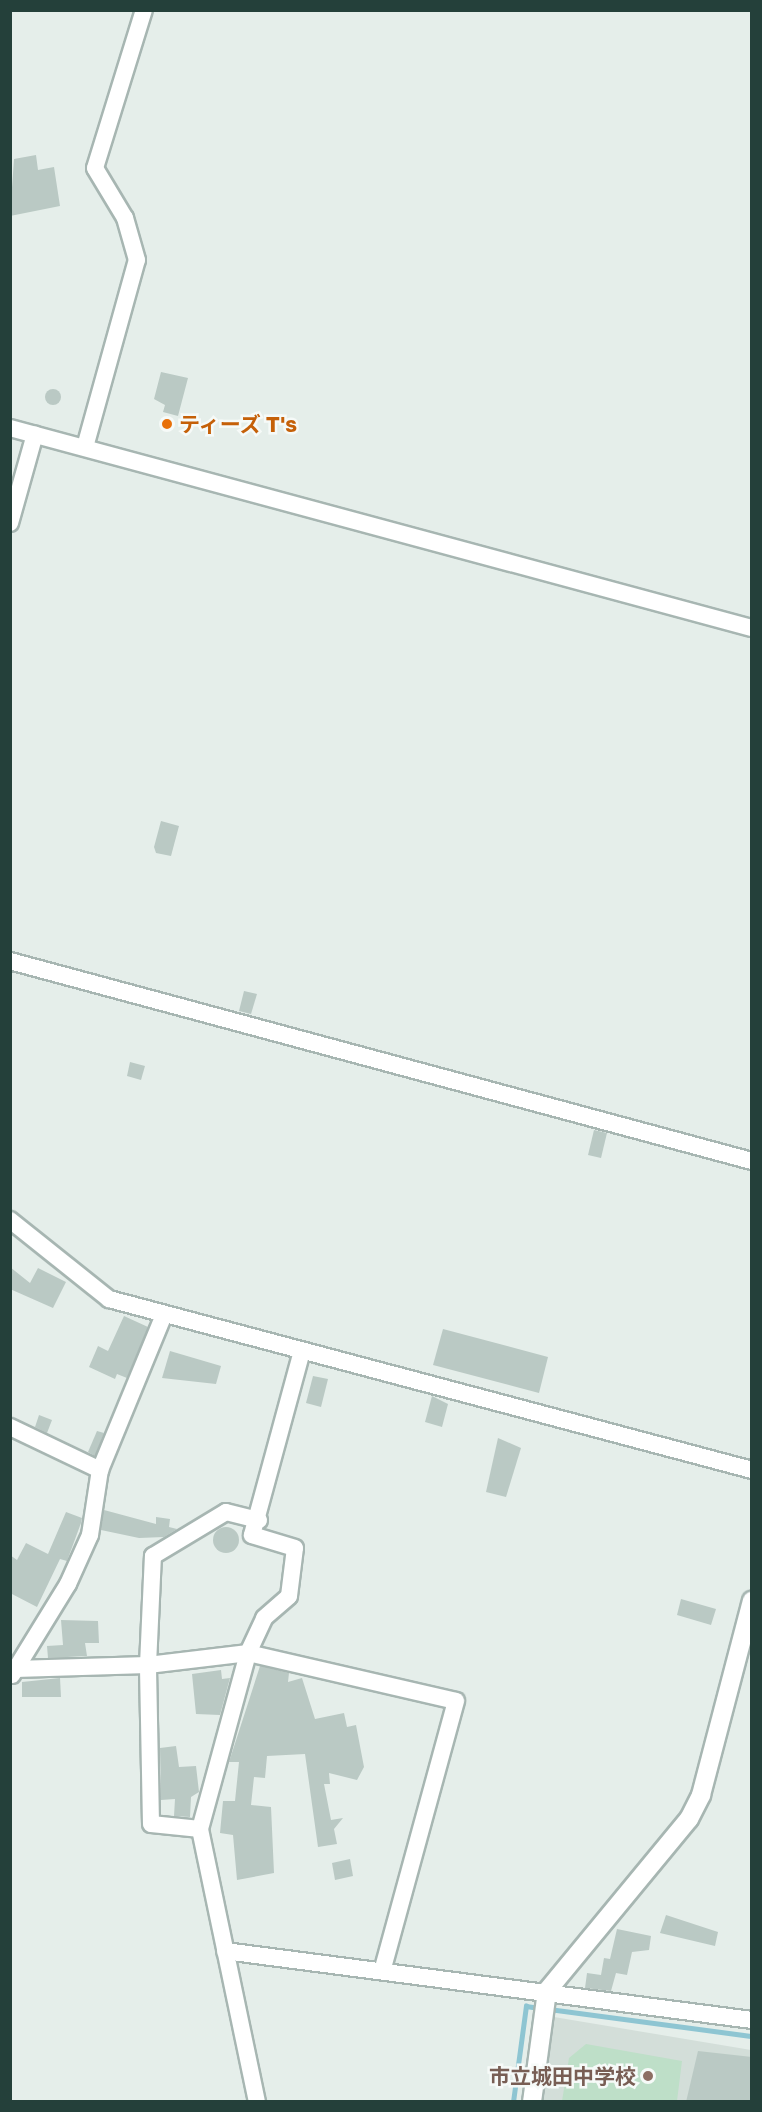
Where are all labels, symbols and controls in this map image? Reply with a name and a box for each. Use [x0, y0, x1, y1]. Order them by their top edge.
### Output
place label: ティーズ T's [179, 411, 299, 437]
marker: ティーズ T's [160, 417, 174, 431]
place label: 市立城田中学校 [489, 2063, 636, 2089]
marker: 市立城田中学校 [641, 2069, 655, 2083]

